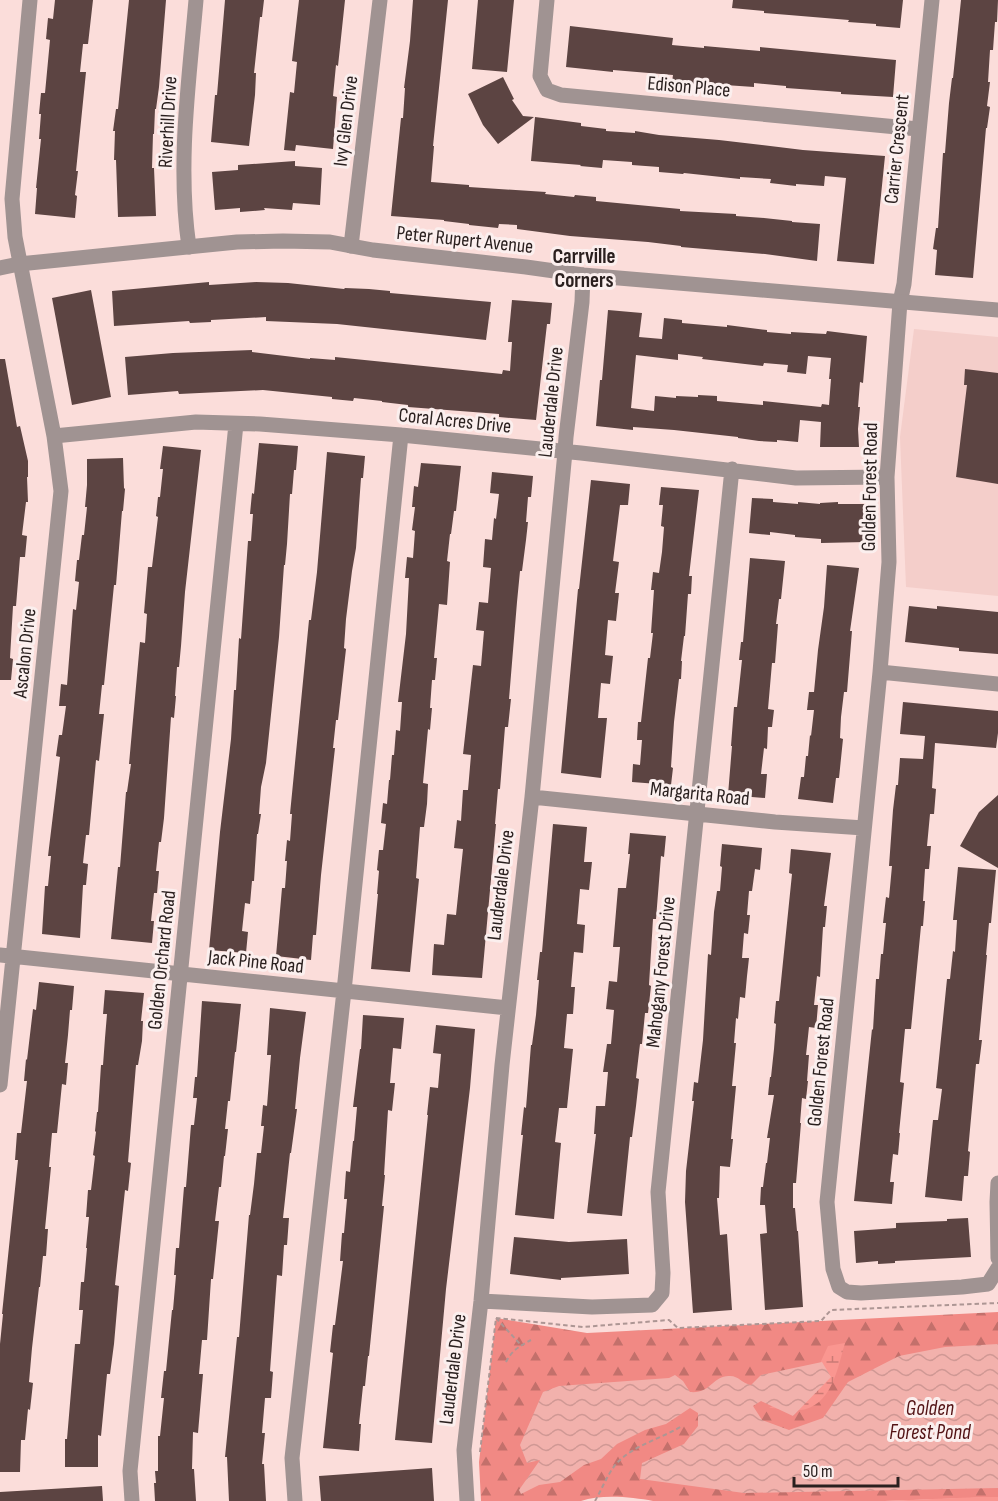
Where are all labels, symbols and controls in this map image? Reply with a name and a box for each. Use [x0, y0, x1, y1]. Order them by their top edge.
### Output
street label: Edison Place [646, 71, 731, 103]
street label: Ivy Glen Drive [329, 74, 363, 168]
street label: Riverhill Drive [154, 75, 182, 169]
street label: Carrier Crescent [879, 93, 915, 205]
street label: Peter Rupert Avenue [395, 221, 534, 259]
district label: Carrville Corners [553, 244, 615, 293]
street label: Lauderdale Drive [533, 346, 569, 459]
street label: Coral Acres Drive [397, 403, 512, 439]
street label: Golden Forest Road [857, 422, 883, 552]
street label: Ascalon Drive [8, 607, 42, 700]
street label: Margarita Road [649, 777, 751, 811]
street label: Lauderdale Drive [482, 828, 520, 942]
street label: Golden Orchard Road [143, 889, 181, 1031]
street label: Mahogany Forest Drive [641, 895, 681, 1049]
street label: Jack Pine Road [206, 945, 305, 979]
street label: Golden Forest Road [802, 997, 840, 1128]
street label: Lauderdale Drive [434, 1312, 472, 1426]
water label: Golden Forest Pond [889, 1396, 972, 1445]
scale bar [794, 1450, 898, 1488]
text: 50 m [803, 1461, 833, 1482]

